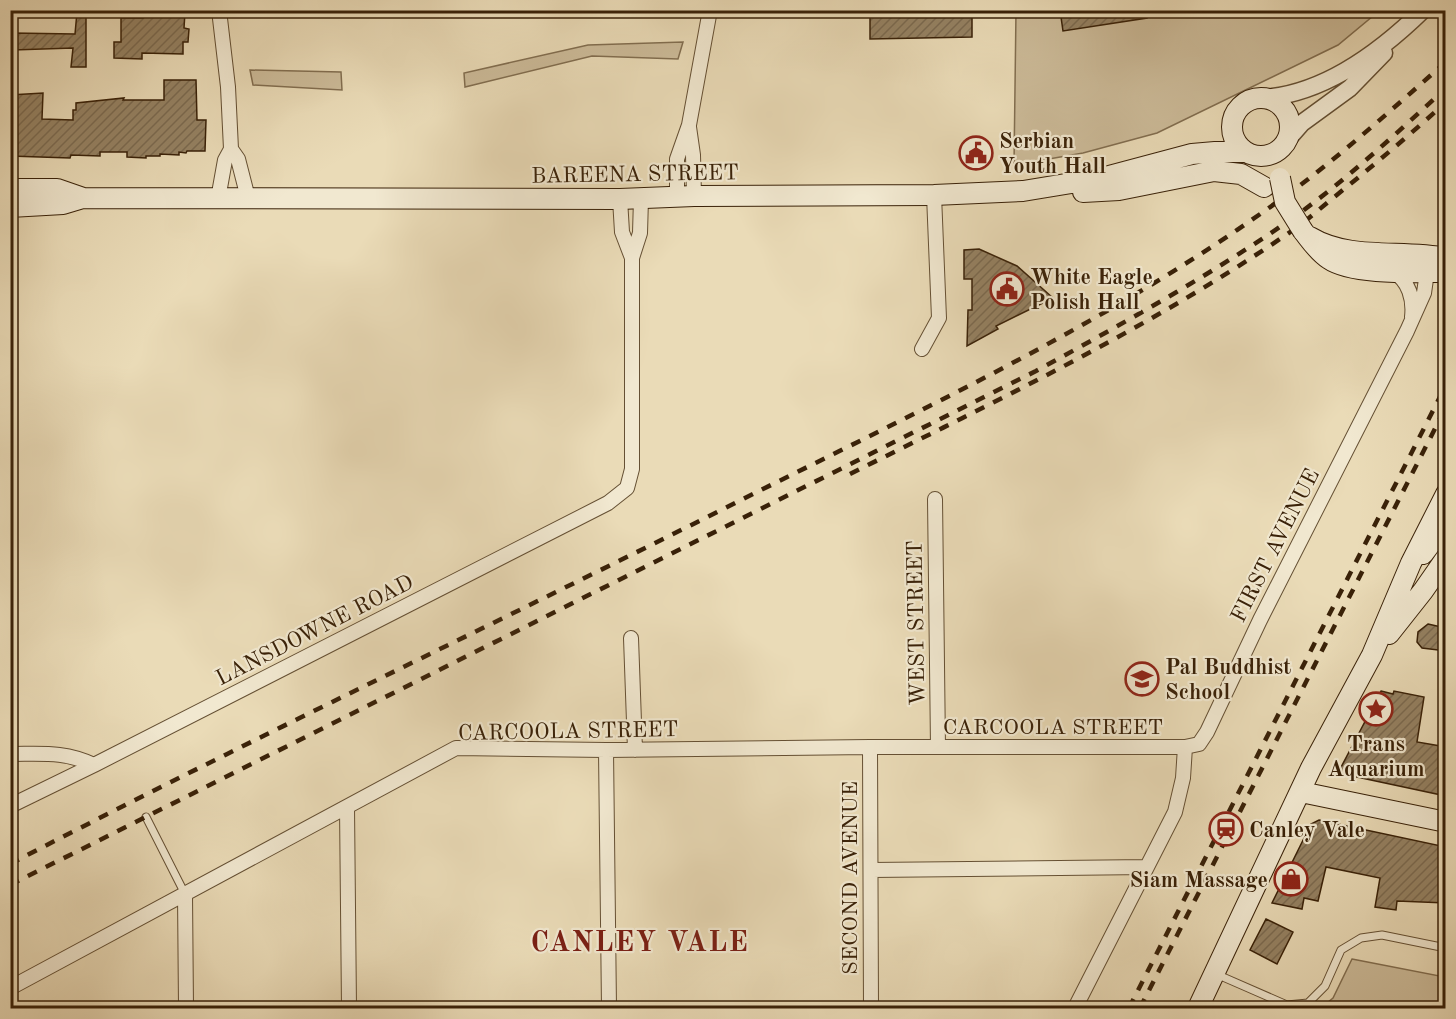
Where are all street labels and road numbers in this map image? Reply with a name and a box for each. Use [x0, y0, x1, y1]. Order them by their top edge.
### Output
street label: BAREENA STREET [531, 162, 739, 188]
street label: FIRST AVENUE [1228, 465, 1324, 626]
street label: WEST STREET [905, 540, 929, 706]
street label: LANSDOWNE ROAD [213, 571, 417, 690]
street label: CARCOOLA STREET [943, 717, 1163, 739]
street label: CARCOOLA STREET [458, 719, 678, 745]
street label: SECOND AVENUE [840, 781, 862, 975]

